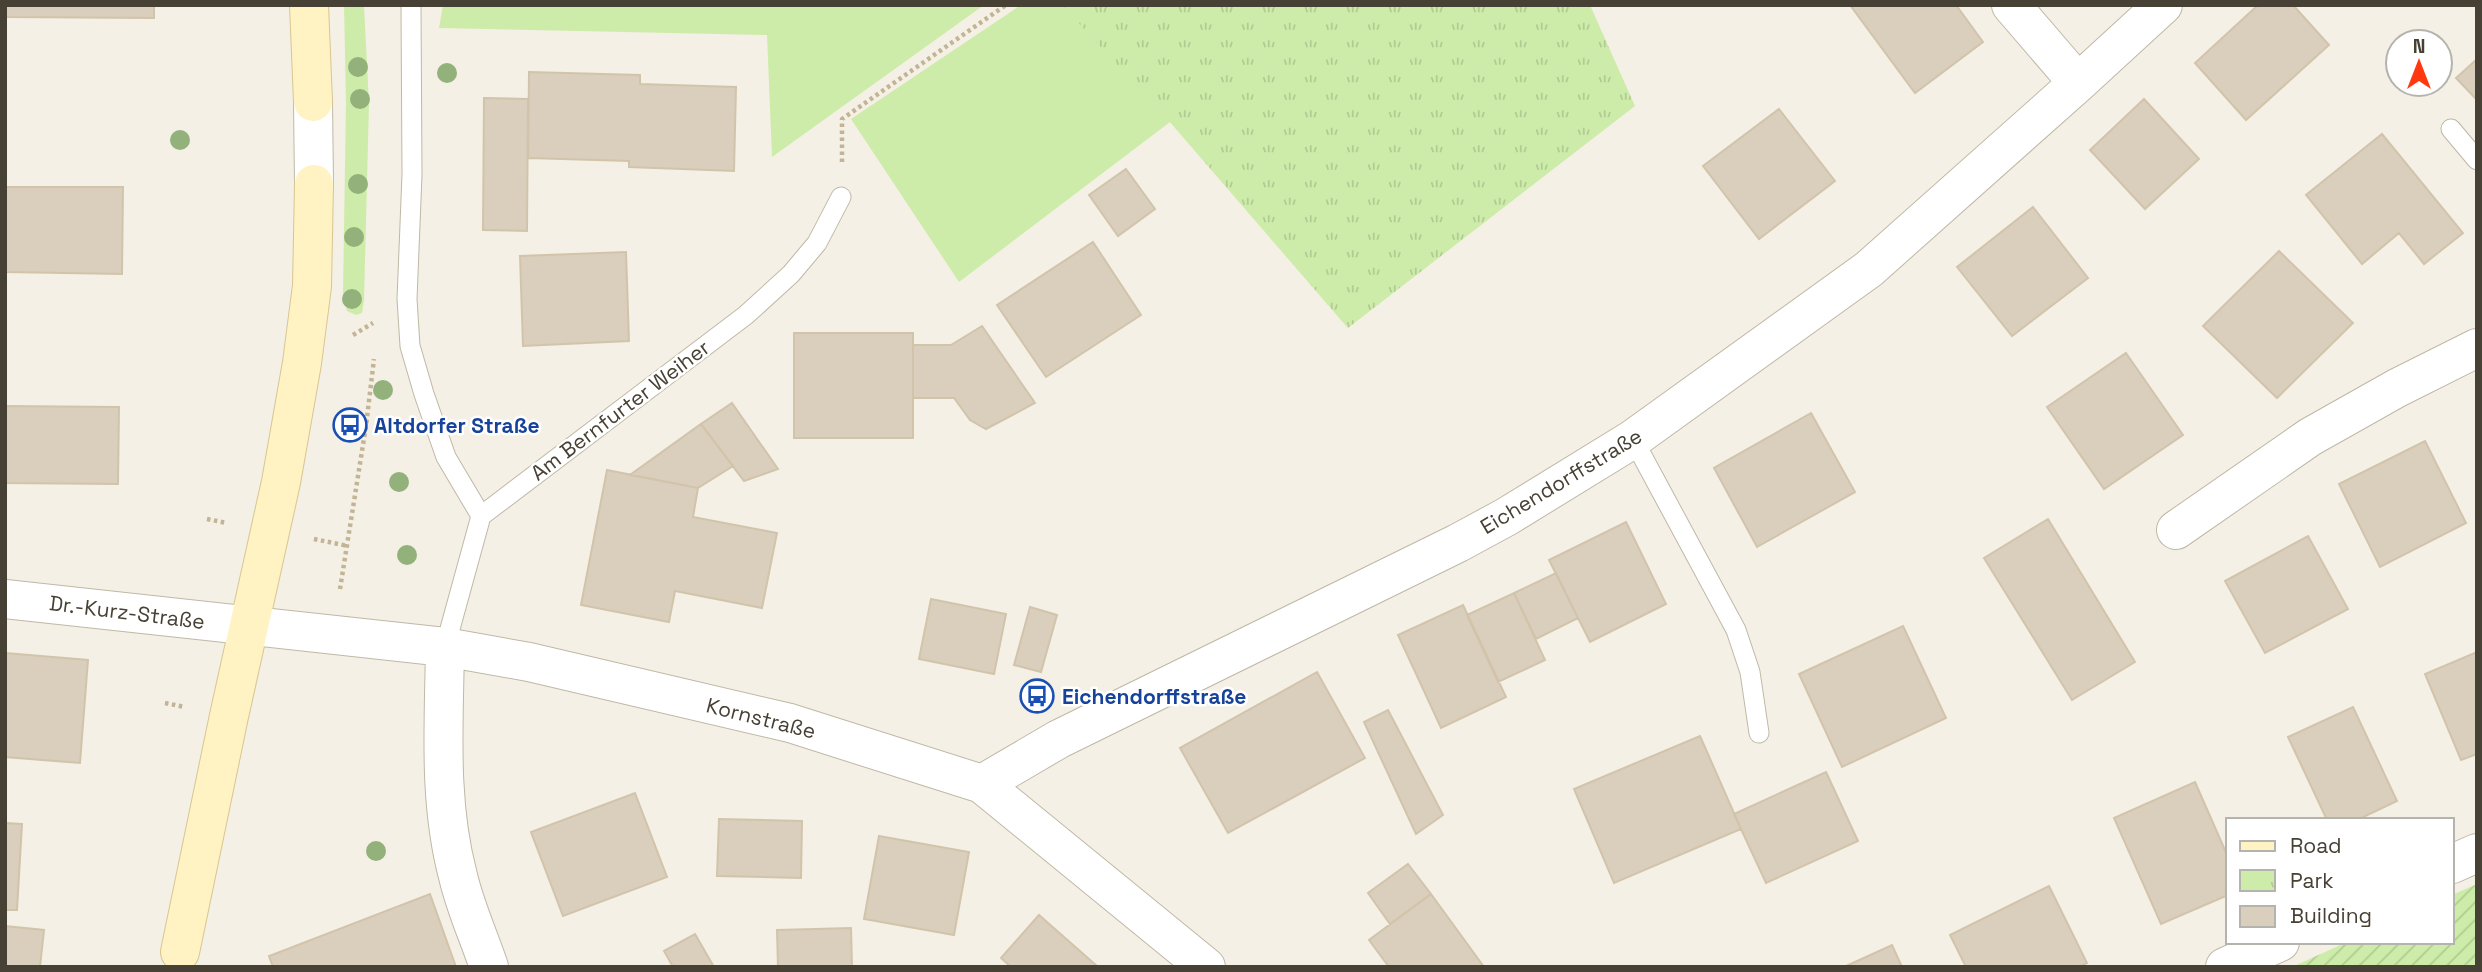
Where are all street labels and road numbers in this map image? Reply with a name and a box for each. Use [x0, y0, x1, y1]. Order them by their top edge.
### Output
street label: Am Bernfurter Weiher [525, 334, 715, 486]
street label: Eichendorffstraße [1475, 422, 1647, 540]
street label: Dr.-Kurz-Straße [48, 589, 206, 635]
street label: Kornstraße [703, 691, 819, 745]

